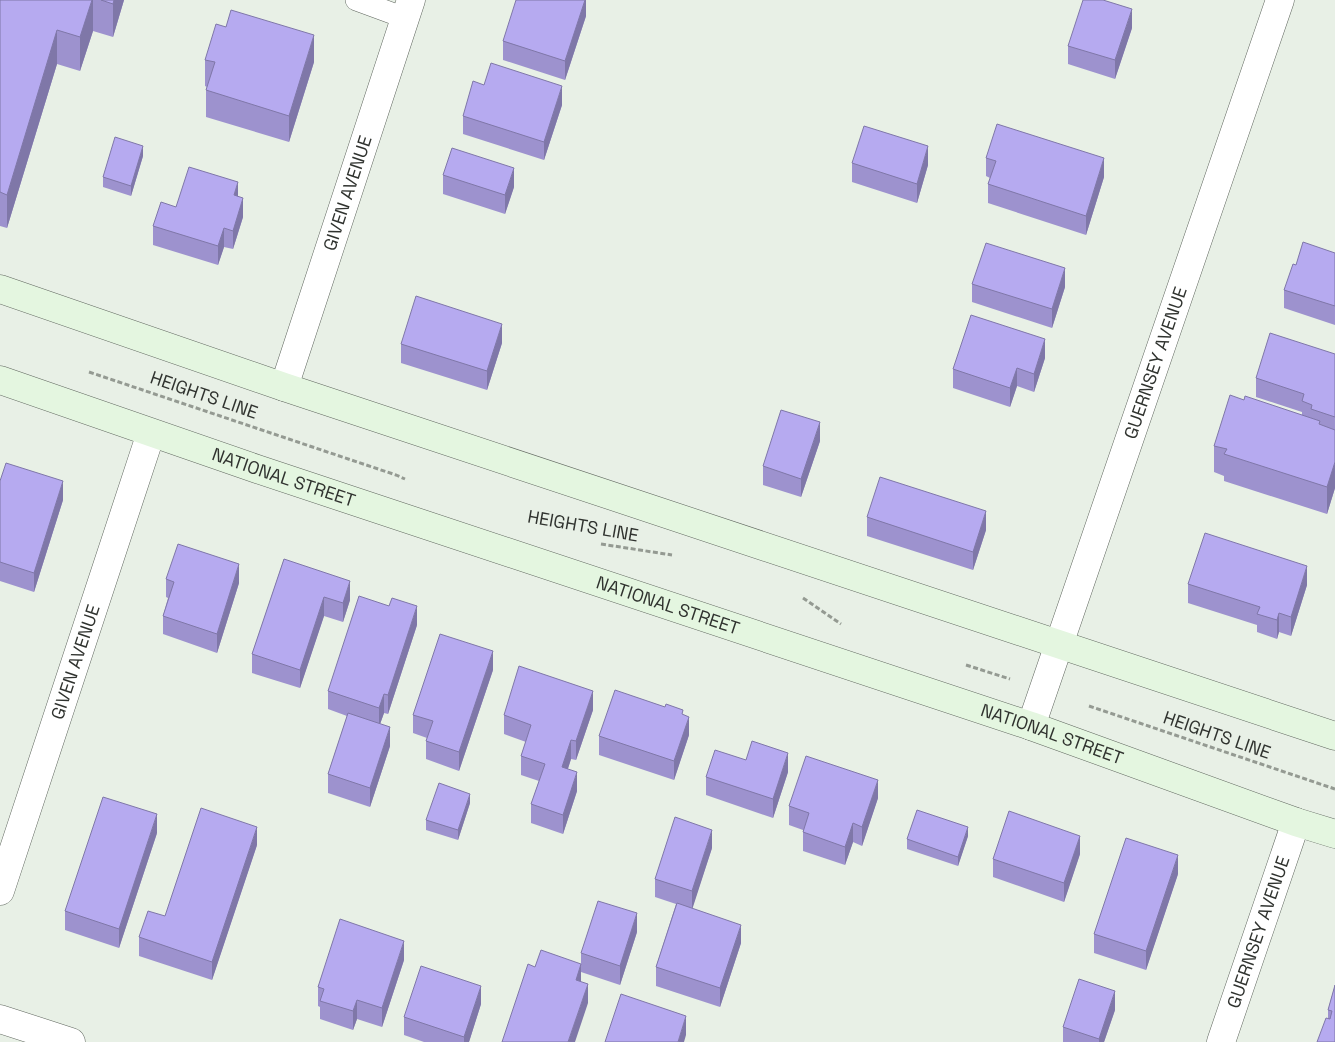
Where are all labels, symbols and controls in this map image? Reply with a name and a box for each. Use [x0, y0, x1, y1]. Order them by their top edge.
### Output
street label: GIVEN AVENUE [318, 133, 377, 253]
street label: GUERNSEY AVENUE [1118, 283, 1192, 442]
street label: HEIGHTS LINE [147, 365, 261, 424]
street label: NATIONAL STREET [209, 442, 359, 512]
street label: HEIGHTS LINE [526, 504, 640, 547]
street label: NATIONAL STREET [594, 570, 743, 640]
street label: GIVEN AVENUE [45, 602, 105, 722]
street label: NATIONAL STREET [978, 698, 1127, 770]
street label: HEIGHTS LINE [1160, 705, 1274, 764]
street label: GUERNSEY AVENUE [1221, 853, 1295, 1011]

